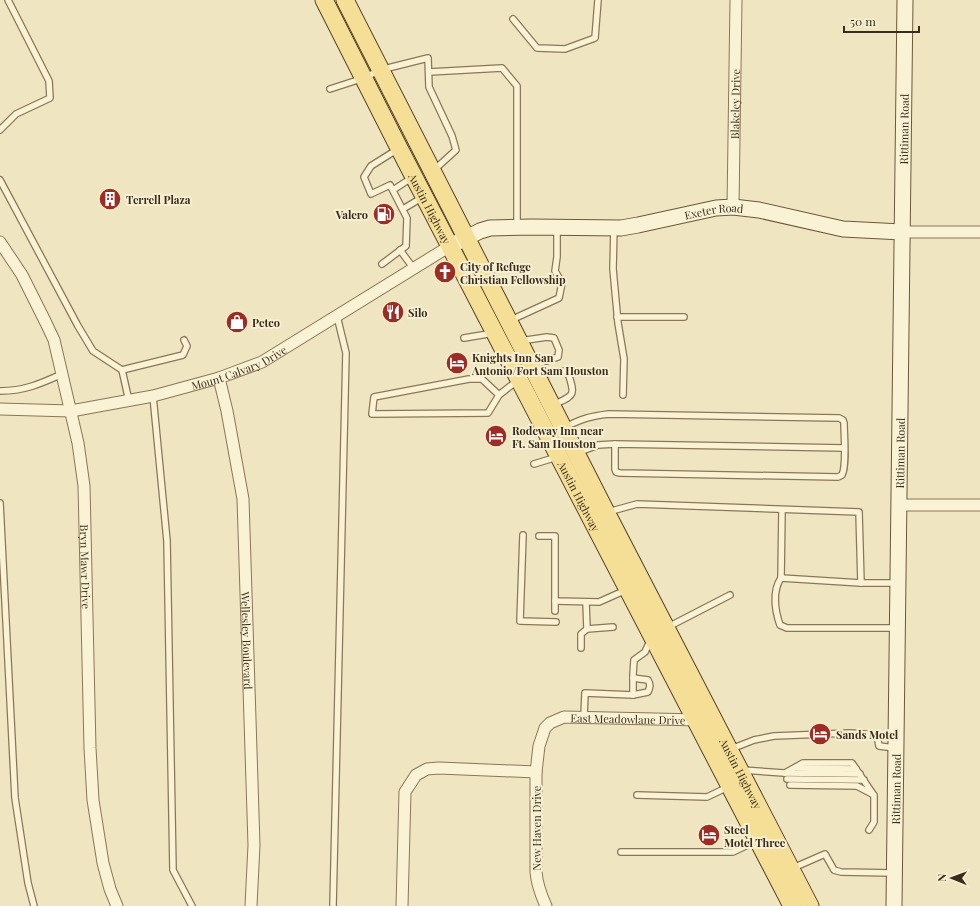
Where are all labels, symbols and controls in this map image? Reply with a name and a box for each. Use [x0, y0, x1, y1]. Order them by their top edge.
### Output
scale bar [844, 8, 919, 34]
text: 50 m [850, 13, 876, 29]
street label: Blakeley Drive [726, 68, 743, 139]
street label: Rittiman Road [896, 93, 911, 164]
street label: Austin Highway [405, 170, 455, 247]
building icon: Terrell Plaza [97, 186, 123, 212]
place label: Terrell Plaza [126, 192, 191, 207]
street label: Exeter Road [683, 199, 745, 222]
fuel station icon: Valero [371, 201, 397, 227]
place label: Valero [335, 207, 368, 222]
church icon: City of Refuge Christian Fellowship [432, 259, 458, 285]
place label: City of Refuge Christian Fellowship [460, 259, 566, 287]
restaurant icon: Silo [380, 299, 406, 325]
place label: Silo [408, 305, 427, 320]
shop icon: Petco [224, 309, 250, 335]
place label: Petco [252, 315, 280, 330]
street label: Mount Calvary Drive [189, 341, 289, 393]
hotel icon: Knights Inn San Antonio/Fort Sam Houston [444, 350, 470, 376]
place label: Knights Inn San Antonio/Fort Sam Houston [471, 350, 609, 378]
street label: Rittiman Road [892, 417, 907, 488]
hotel icon: Rodeway Inn near Ft. Sam Houston [483, 423, 509, 449]
place label: Rodeway Inn near Ft. Sam Houston [512, 423, 604, 451]
street label: Austin Highway [555, 457, 604, 534]
street label: Bryn Mawr Drive [77, 524, 94, 609]
street label: Wellesley Boulevard [238, 590, 257, 690]
street label: East Meadowlane Drive [570, 710, 686, 727]
hotel icon: Sands Motel [807, 721, 833, 747]
place label: Sands Motel [836, 727, 899, 742]
street label: Austin Highway [716, 735, 766, 812]
street label: Rittiman Road [887, 753, 903, 824]
street label: New Haven Drive [529, 785, 544, 870]
hotel icon: Steel Motel Three [696, 822, 722, 848]
place label: Steel Motel Three [724, 822, 786, 850]
north arrow [932, 858, 972, 898]
text: N [934, 874, 949, 882]

